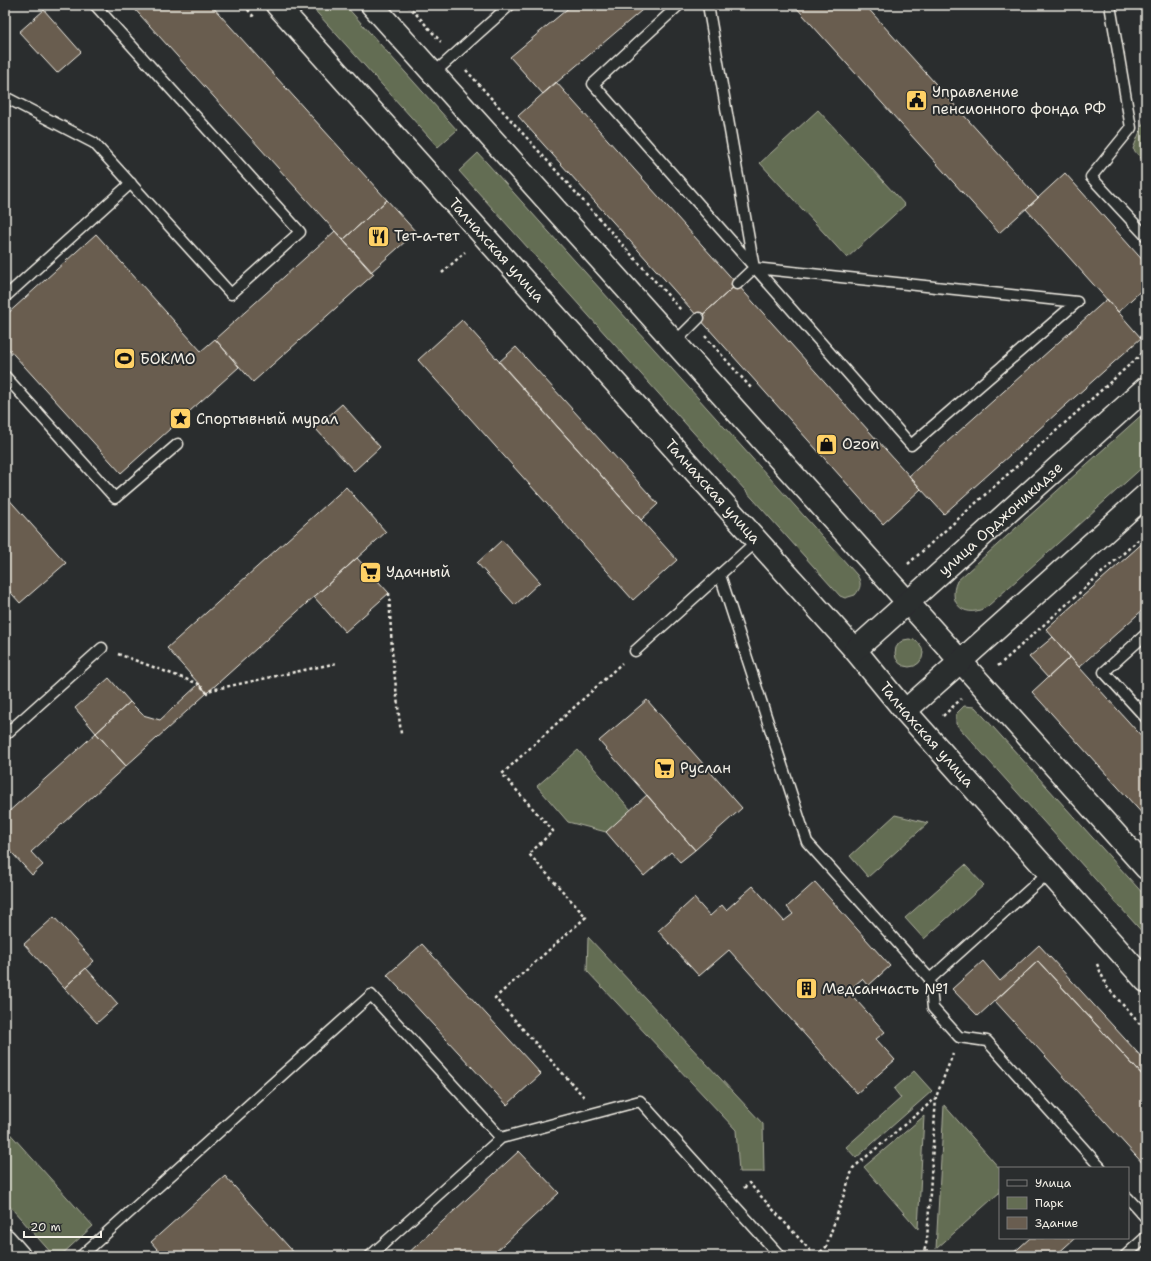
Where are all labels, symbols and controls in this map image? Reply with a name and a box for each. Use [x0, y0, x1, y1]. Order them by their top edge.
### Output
place label: Управление пенсионного фонда РФ [932, 82, 1106, 119]
public building icon: Управление пенсионного фонда РФ [903, 88, 929, 114]
street label: Талнахская улица [444, 193, 549, 307]
restaurant icon: Тет-а-тет [366, 223, 392, 249]
place label: Тет-а-тет [394, 226, 460, 246]
sports icon: БОКМО [112, 346, 138, 372]
place label: БОКМО [140, 349, 196, 369]
place icon: Спортывный мурал [168, 406, 194, 432]
place label: Спортывный мурал [196, 409, 339, 429]
shop icon: Ozon [814, 431, 840, 457]
place label: Ozon [842, 434, 879, 454]
street label: Талнахская улица [661, 435, 765, 548]
street label: улица Орджоникидзе [934, 458, 1067, 580]
supermarket icon: Удачный [357, 559, 383, 585]
place label: Удачный [386, 562, 450, 582]
street label: Талнахская улица [875, 678, 979, 792]
supermarket icon: Руслан [652, 755, 678, 781]
place label: Руслан [680, 758, 731, 778]
building icon: Медсанчасть №1 [794, 976, 820, 1002]
place label: Медсанчасть №1 [822, 979, 949, 999]
legend [999, 1167, 1129, 1239]
text: Улица [1035, 1175, 1072, 1191]
text: Парк [1035, 1195, 1064, 1211]
scale bar [24, 1213, 101, 1239]
text: Здание [1035, 1215, 1079, 1231]
text: 20 m [30, 1219, 61, 1235]

